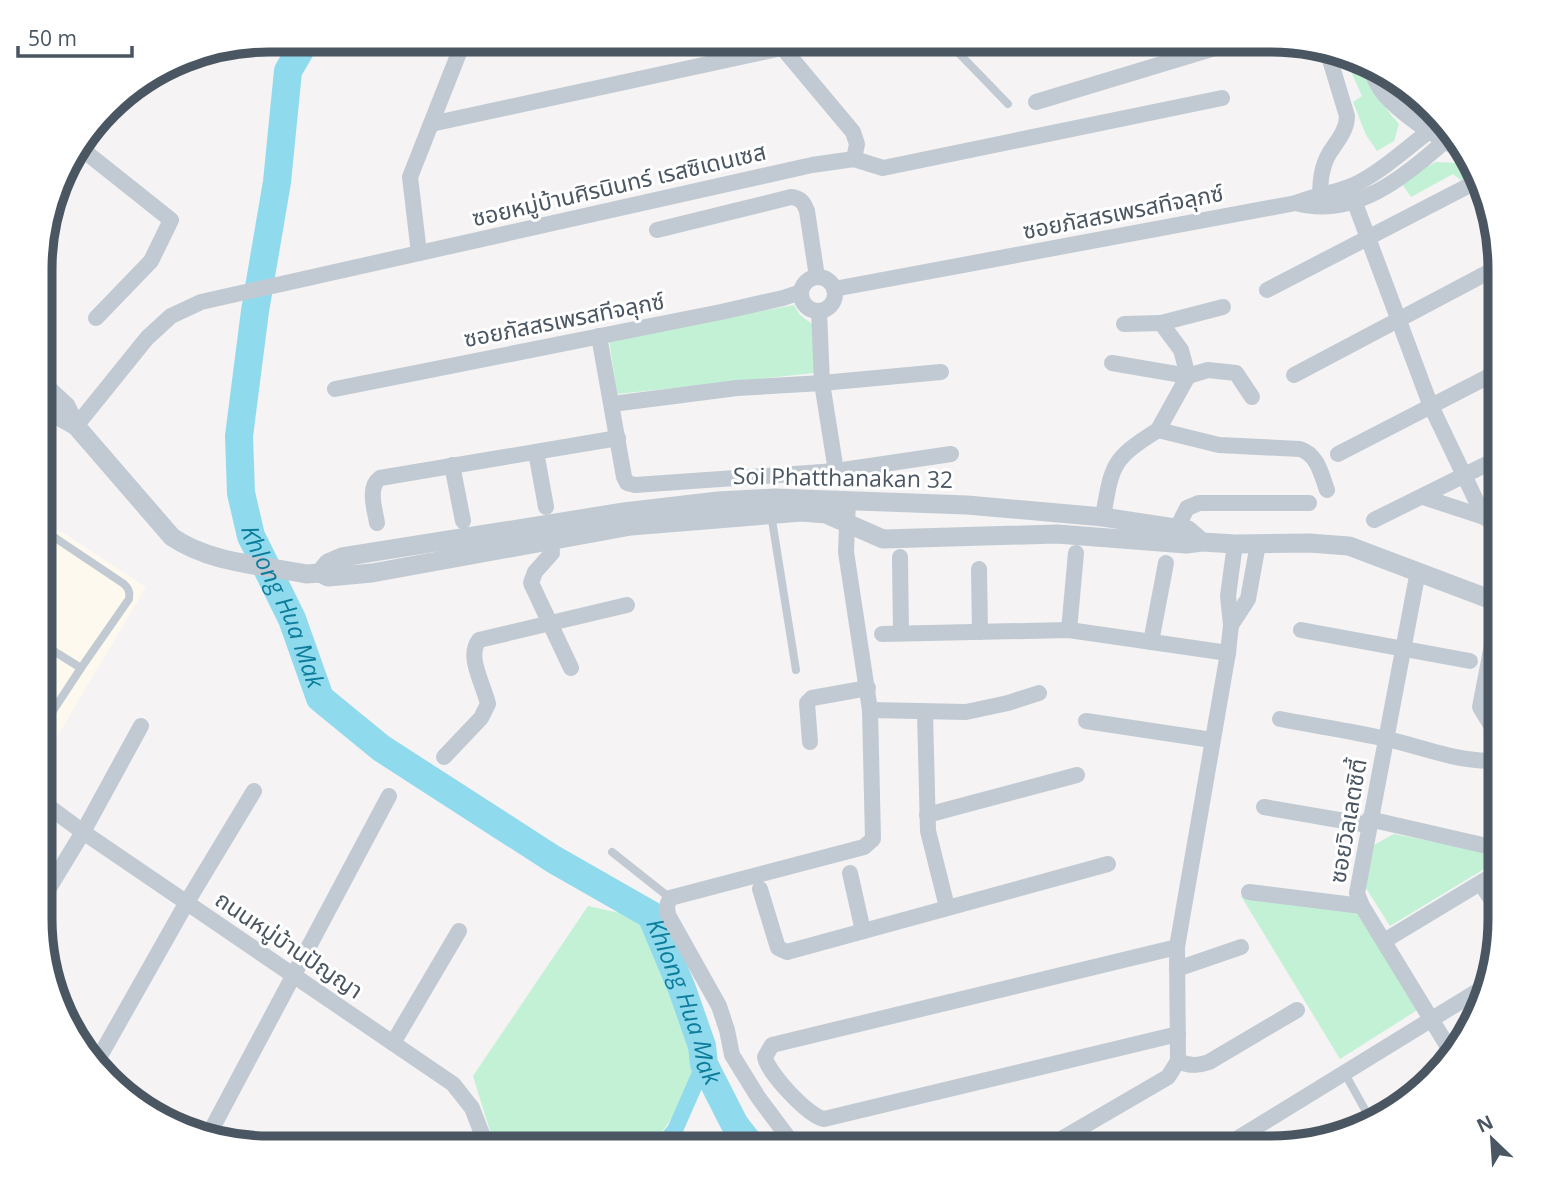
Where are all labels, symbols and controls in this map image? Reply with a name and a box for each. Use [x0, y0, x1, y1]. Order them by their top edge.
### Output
scale bar [18, 14, 131, 58]
text: 50 m [28, 24, 77, 52]
street label: ซอยหมู่บ้านศิรนินทร์ เรสซิเดนเซส [469, 135, 769, 233]
street label: ซอยภัสสรเพรสทีจลุกซ์ [1020, 176, 1226, 246]
street label: ซอยภัสสรเพรสทีจลุกซ์ [461, 284, 667, 354]
street label: Soi Phatthanakan 32 [733, 459, 953, 495]
water label: Khlong Hua Mak [234, 522, 334, 693]
street label: ซอยวิลเลตซิตี้ [1320, 756, 1374, 886]
street label: ถนนหมู่บ้านปัญญา [209, 883, 370, 1006]
water label: Khlong Hua Mak [639, 913, 730, 1091]
north arrow [1457, 1104, 1527, 1174]
text: N [1472, 1109, 1497, 1139]

